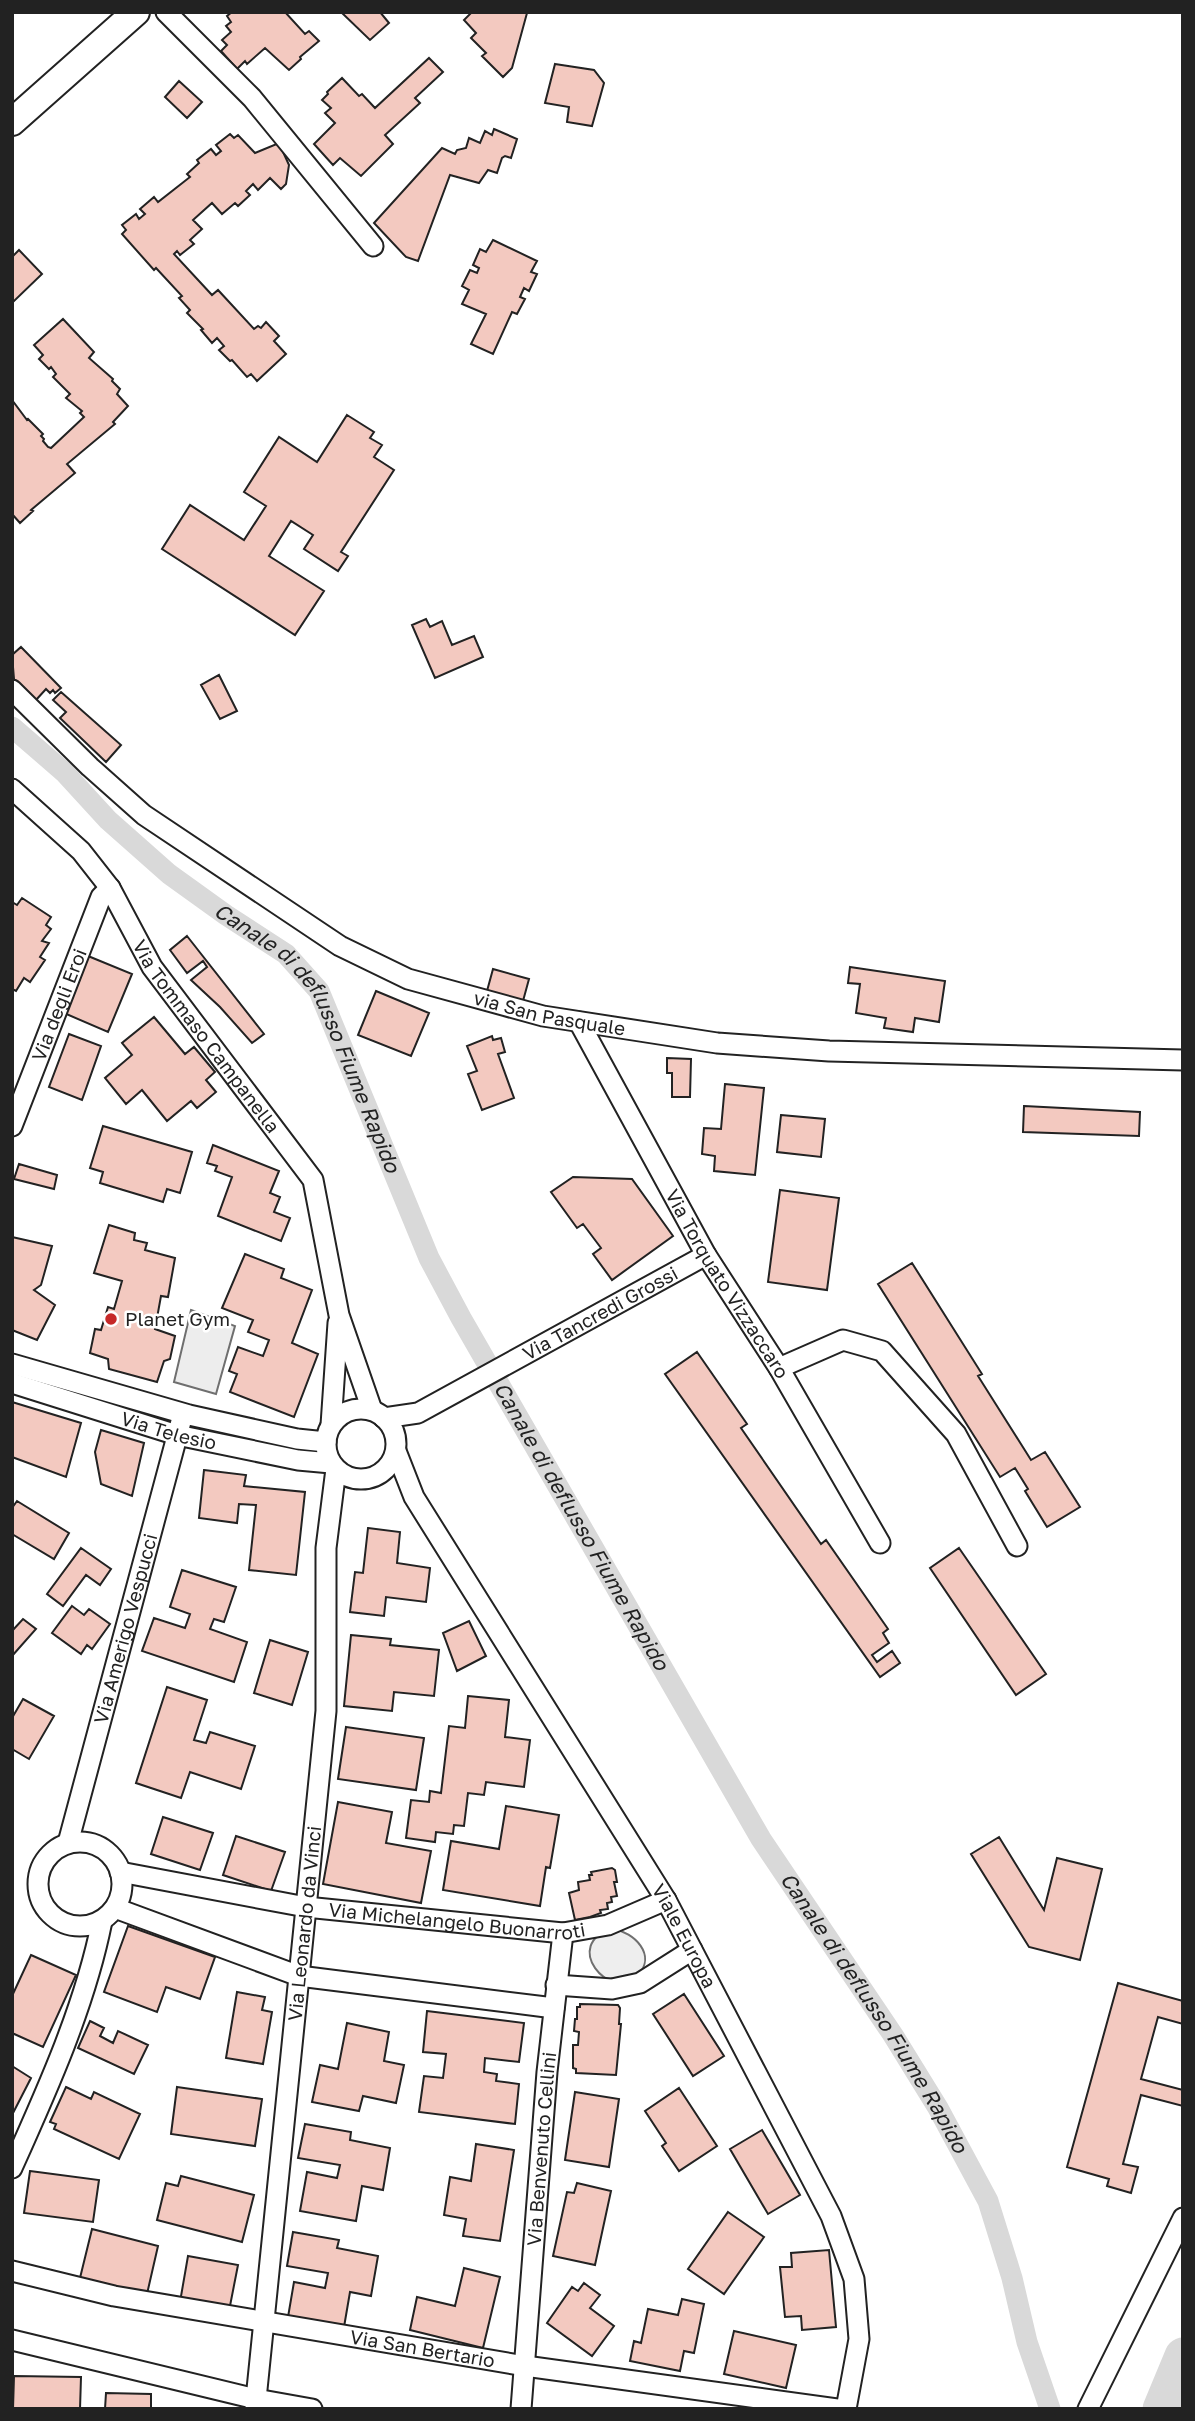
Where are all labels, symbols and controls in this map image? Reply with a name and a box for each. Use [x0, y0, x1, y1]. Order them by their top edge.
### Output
water label: Canale di deflusso Fiume Rapido [210, 897, 407, 1177]
street label: Via Tommaso Campanella [129, 936, 285, 1137]
street label: Via degli Eroi [26, 945, 91, 1064]
street label: via San Pasquale [471, 986, 627, 1040]
street label: Via Torquato Vizzaccaro [661, 1185, 794, 1382]
street label: Via Tancredi Grossi [518, 1261, 681, 1364]
place label: Planet Gym [125, 1307, 230, 1330]
marker: Planet Gym [103, 1311, 119, 1327]
water label: Canale di deflusso Fiume Rapido [489, 1377, 676, 1676]
street label: Via Telesio [118, 1406, 219, 1454]
street label: Via Amerigo Vespucci [89, 1531, 161, 1726]
street label: Via Leonardo da Vinci [283, 1825, 325, 2022]
water label: Canale di deflusso Fiume Rapido [775, 1867, 974, 2158]
street label: Viale Europa [648, 1879, 722, 1992]
street label: Via Michelangelo Buonarroti [328, 1897, 587, 1944]
street label: Via Benvenuto Cellini [522, 2050, 560, 2247]
street label: Via San Bertario [348, 2324, 497, 2372]

